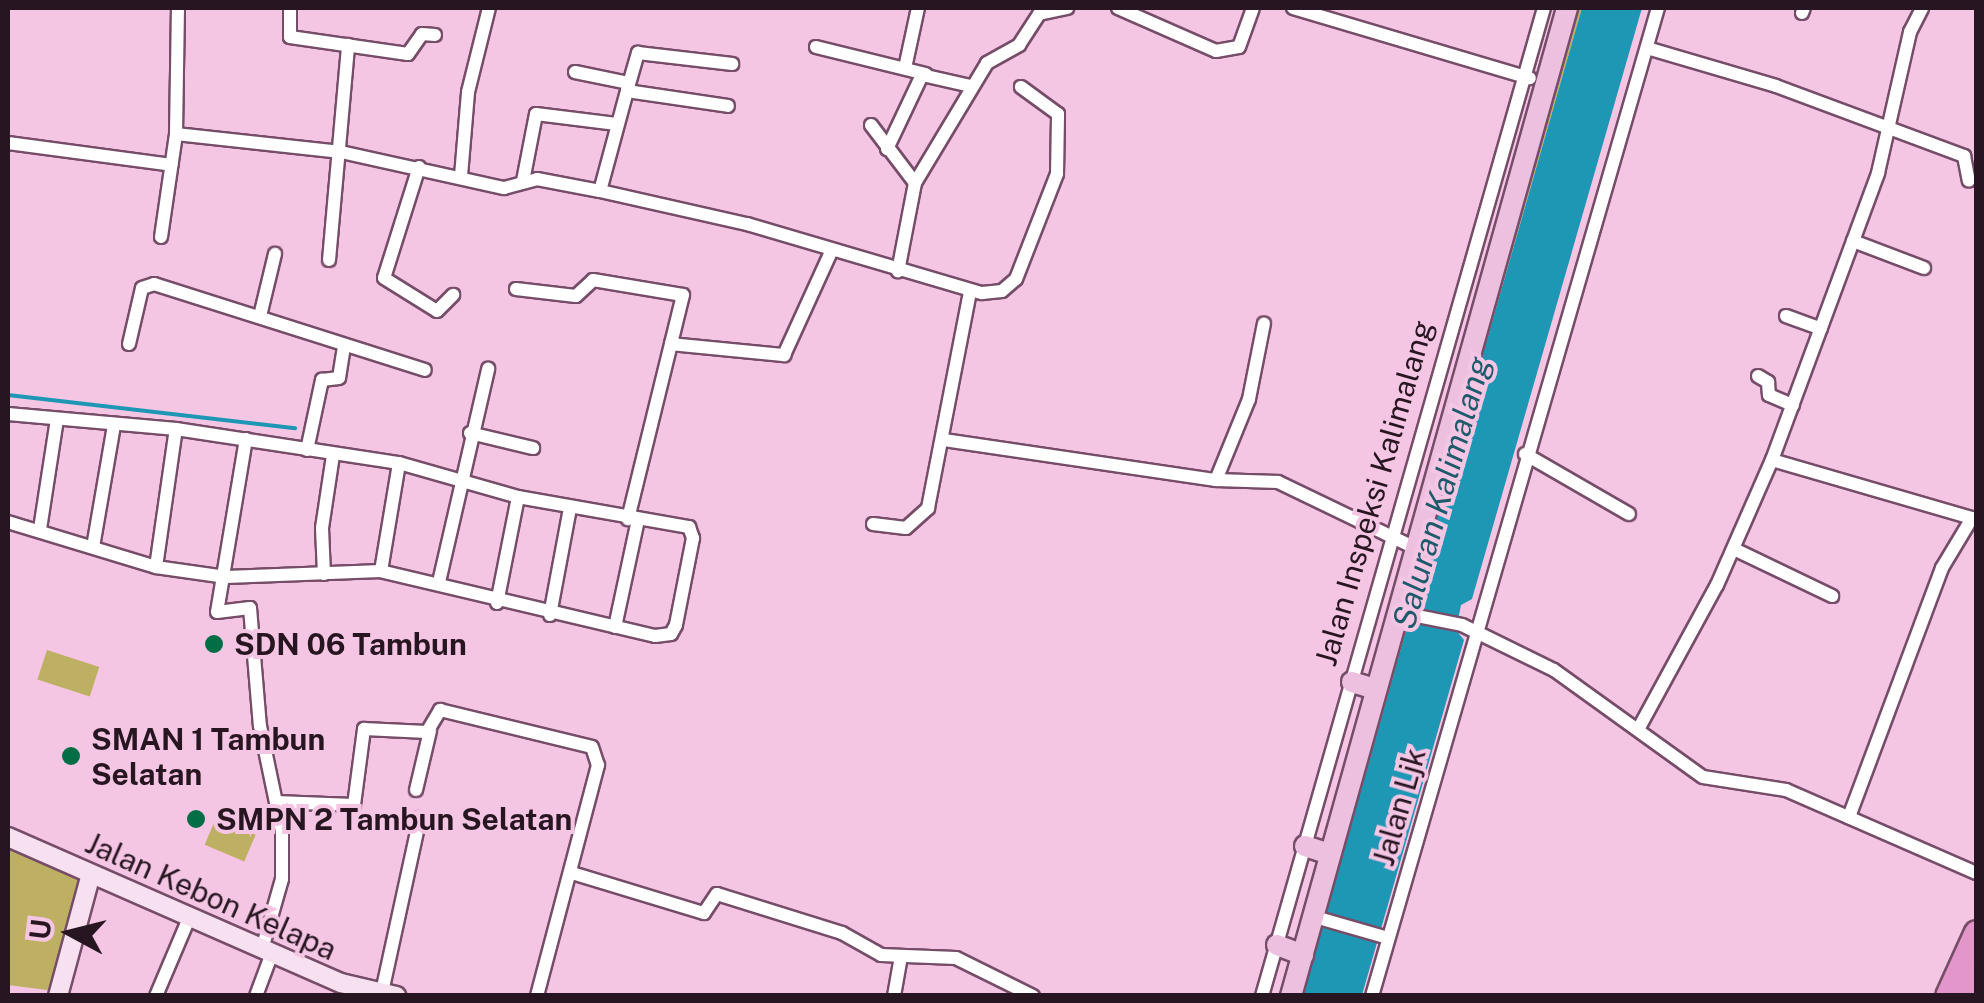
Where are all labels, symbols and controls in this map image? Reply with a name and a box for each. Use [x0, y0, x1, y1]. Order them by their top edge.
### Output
street label: Jalan Inspeksi Kalimalang [1307, 316, 1441, 670]
water label: Saluran Kalimalang [1385, 353, 1499, 633]
place label: SDN 06 Tambun [234, 626, 467, 662]
marker: SDN 06 Tambun [203, 633, 225, 655]
place label: SMAN 1 Tambun Selatan [91, 721, 325, 792]
street label: Jalan Ljk [1365, 744, 1433, 870]
marker: SMAN 1 Tambun Selatan [60, 745, 82, 767]
place label: SMPN 2 Tambun Selatan [216, 801, 572, 837]
marker: SMPN 2 Tambun Selatan [185, 808, 207, 830]
street label: Jalan Kebon Kelapa [80, 824, 342, 968]
north arrow [20, 883, 120, 983]
text: U [22, 917, 57, 941]

